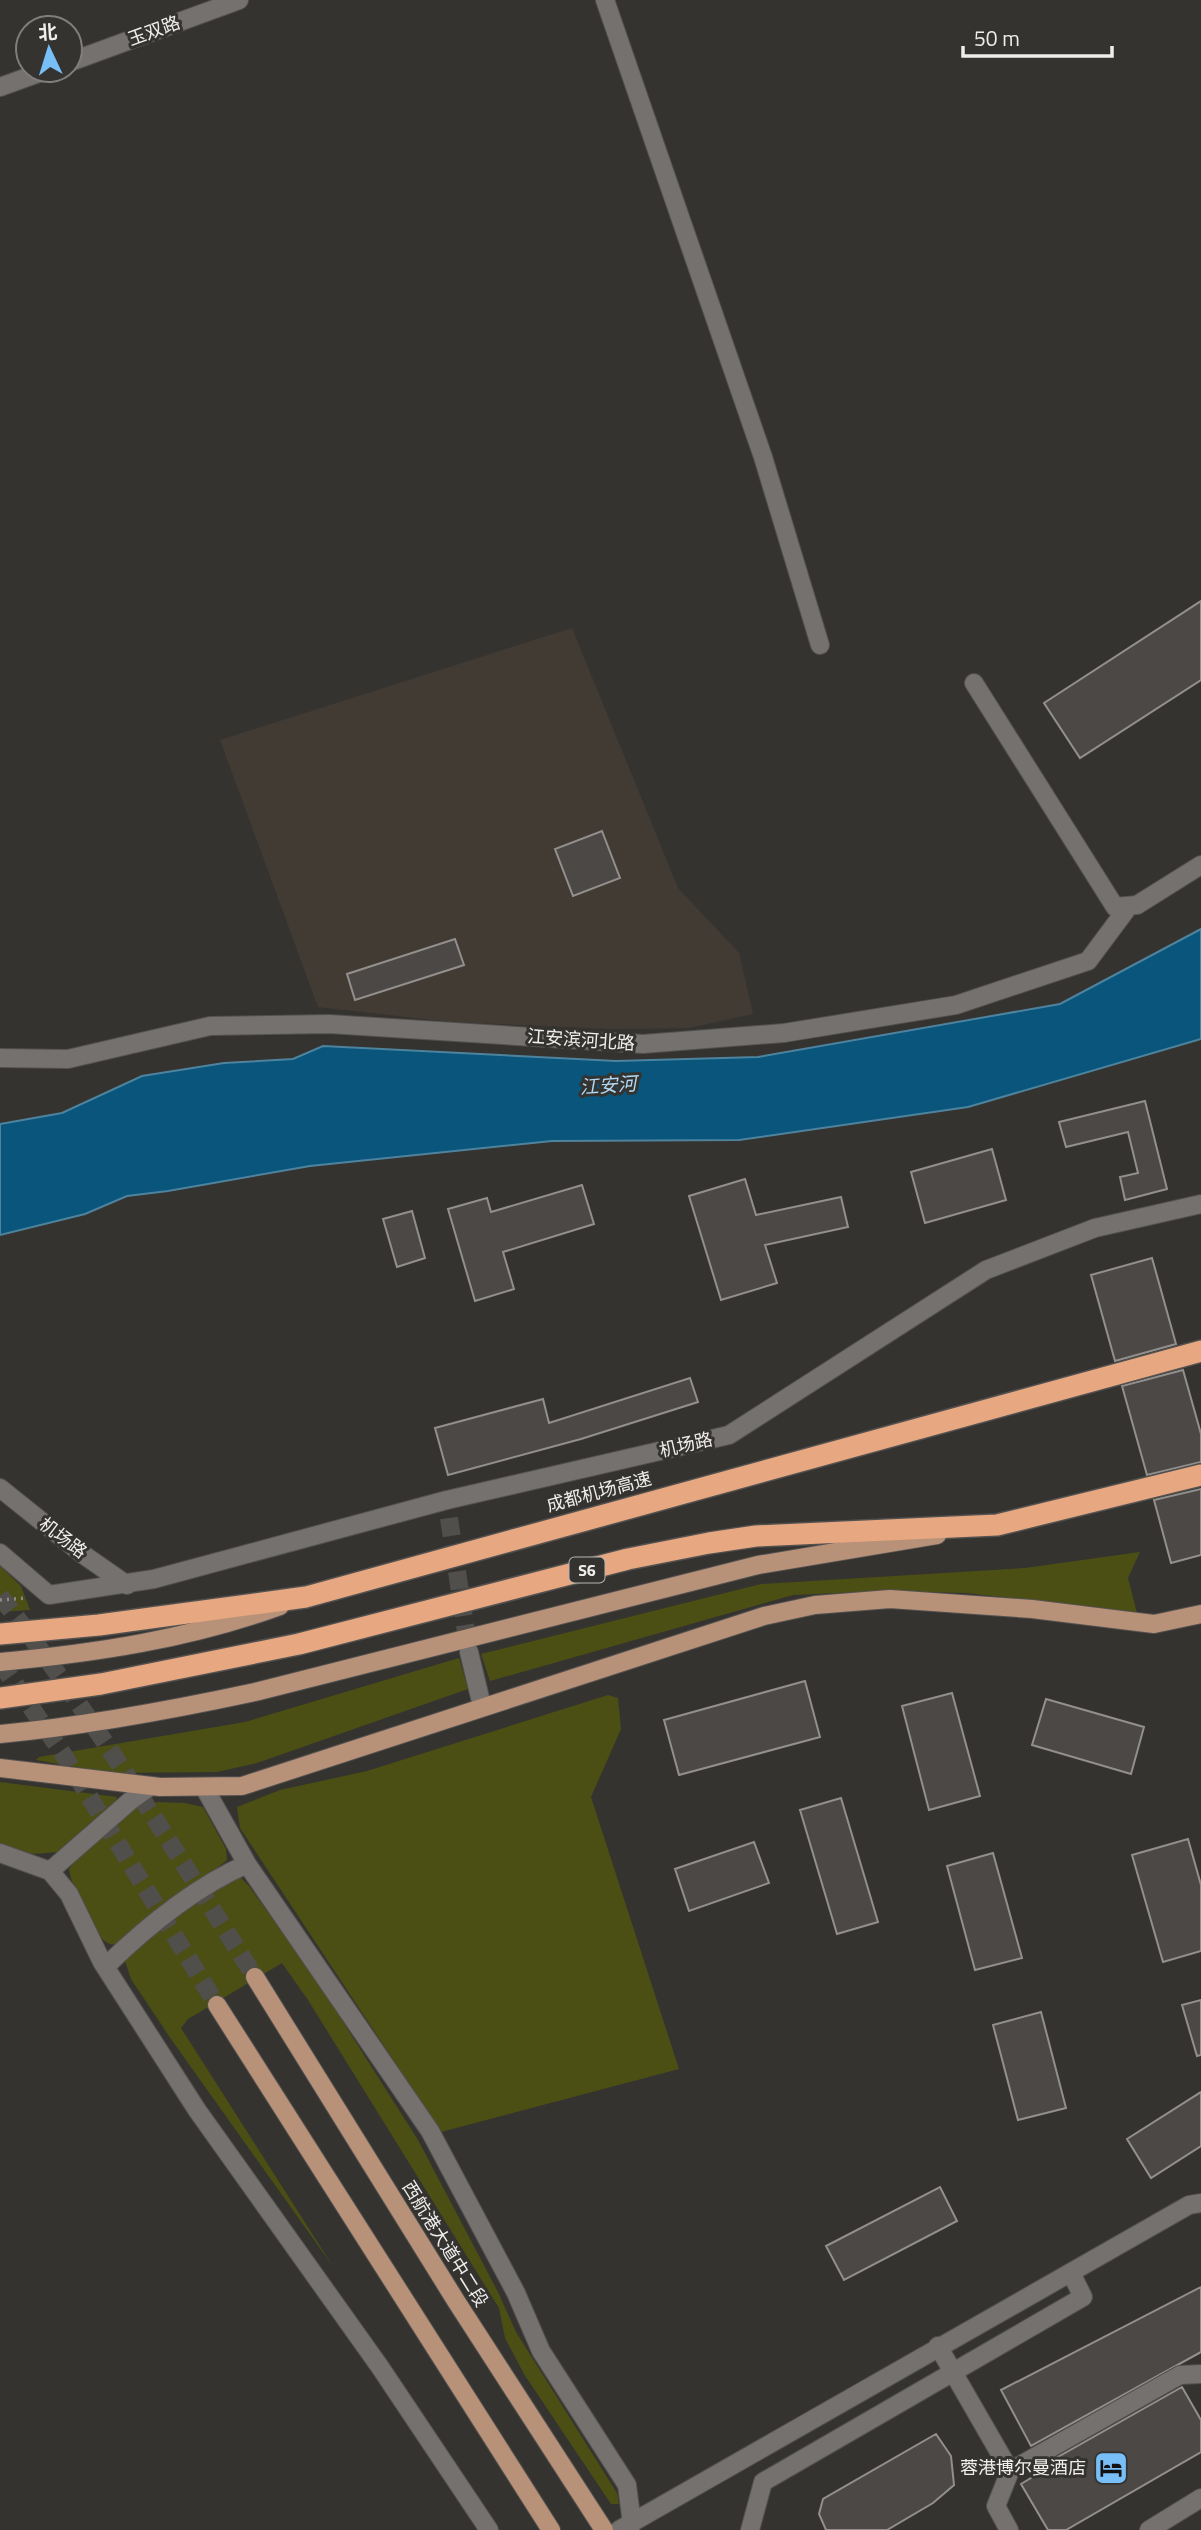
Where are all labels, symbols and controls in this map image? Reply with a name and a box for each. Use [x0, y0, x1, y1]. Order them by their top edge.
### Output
street label: 玉双路 [124, 9, 184, 52]
north arrow [14, 14, 84, 84]
scale bar [963, 14, 1112, 58]
text: 北 [37, 16, 58, 47]
text: 50 m [974, 22, 1020, 54]
street label: 江安滨河北路 [526, 1022, 636, 1057]
water label: 江安河 [579, 1068, 641, 1101]
street label: 机场路 [657, 1425, 715, 1464]
street label: 成都机场高速 [543, 1465, 655, 1519]
street label: 机场路 [34, 1511, 93, 1565]
road number: S6 [570, 1558, 604, 1582]
street label: 西航港大道中二段 [396, 2176, 495, 2312]
hotel icon: 蓉港博尔曼酒店 [1092, 2449, 1130, 2487]
place label: 蓉港博尔曼酒店 [960, 2454, 1086, 2481]

